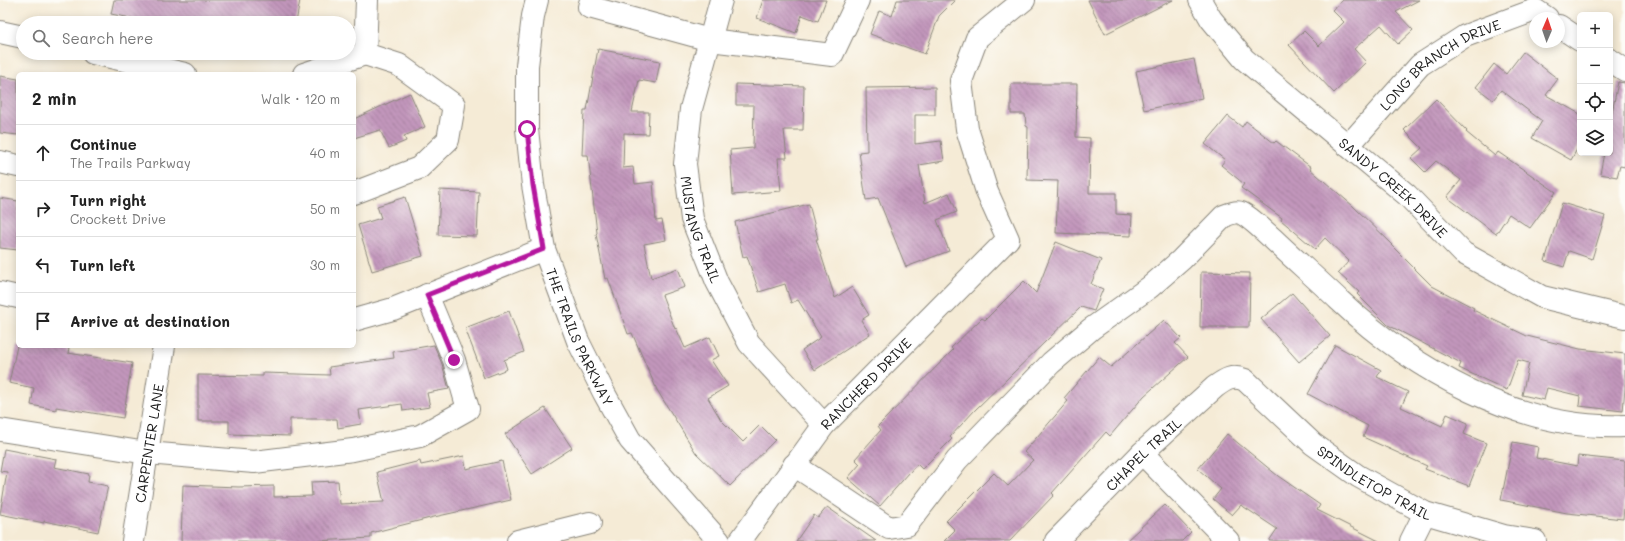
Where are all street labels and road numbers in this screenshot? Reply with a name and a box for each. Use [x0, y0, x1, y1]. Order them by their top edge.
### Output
street label: LONG BRANCH DRIVE [1375, 14, 1503, 114]
street label: SANDY CREEK DRIVE [1335, 133, 1452, 241]
street label: MUSTANG TRAIL [677, 175, 726, 286]
street label: THE TRAILS PARKWAY [542, 265, 619, 409]
street label: RANCHERD DRIVE [816, 333, 915, 433]
street label: CARPENTER LANE [130, 382, 167, 504]
street label: CHAPEL TRAIL [1101, 413, 1185, 495]
street label: SPINDLETOP TRAIL [1314, 441, 1434, 524]

